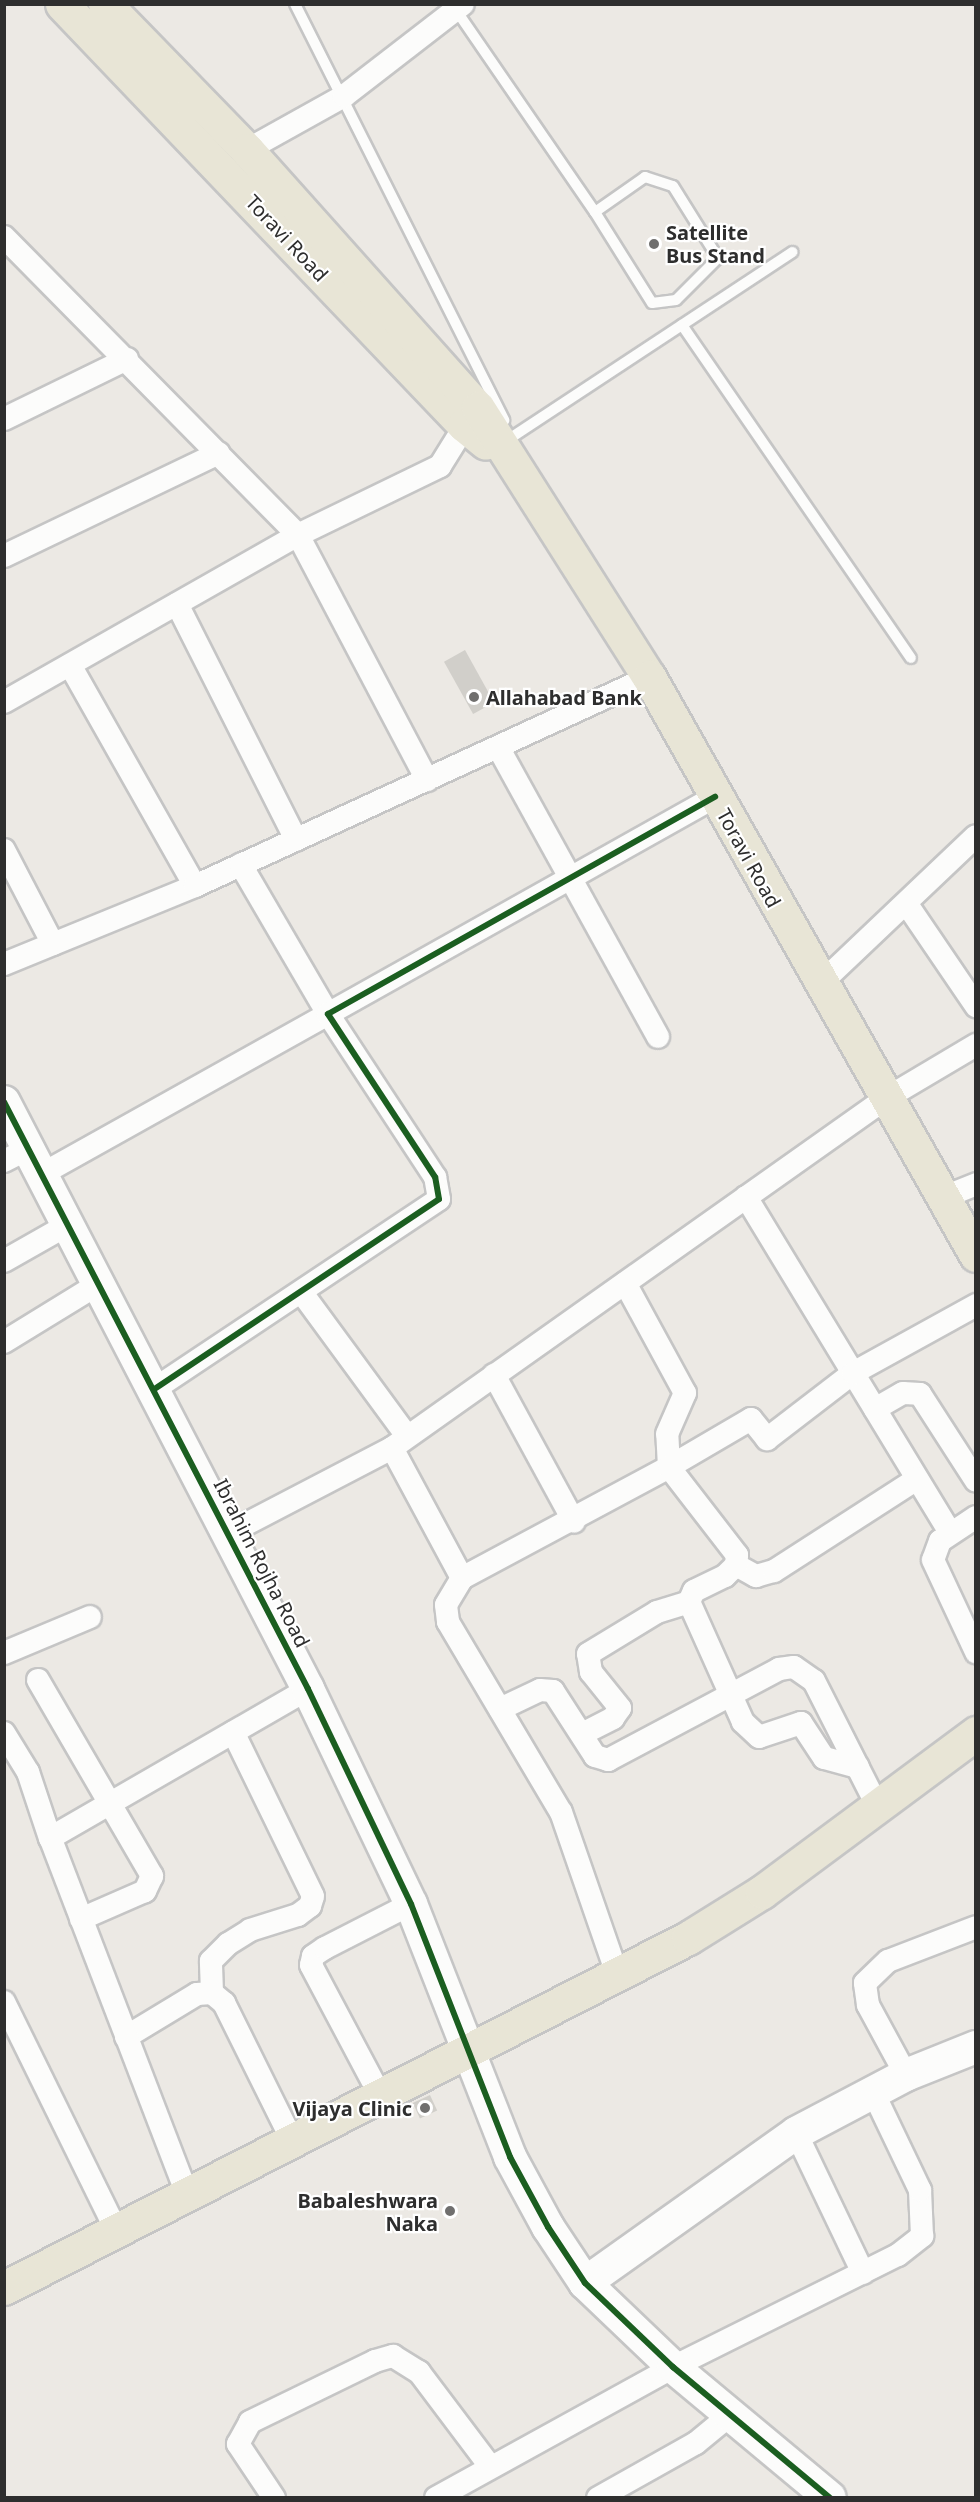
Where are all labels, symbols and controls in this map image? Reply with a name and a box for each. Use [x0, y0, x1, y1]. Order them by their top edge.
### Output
street label: Toravi Road [241, 190, 333, 286]
place label: Satellite Bus Stand [666, 220, 765, 267]
marker: Satellite Bus Stand [647, 237, 661, 251]
place label: Allahabad Bank [486, 685, 642, 709]
marker: Allahabad Bank [467, 690, 481, 704]
street label: Toravi Road [712, 804, 786, 912]
street label: Ibrahim Rojha Road [209, 1475, 315, 1651]
place label: Vijaya Clinic [292, 2096, 412, 2120]
marker: Vijaya Clinic [416, 2099, 434, 2117]
place label: Babaleshwara Naka [298, 2188, 438, 2235]
marker: Babaleshwara Naka [443, 2204, 457, 2218]

